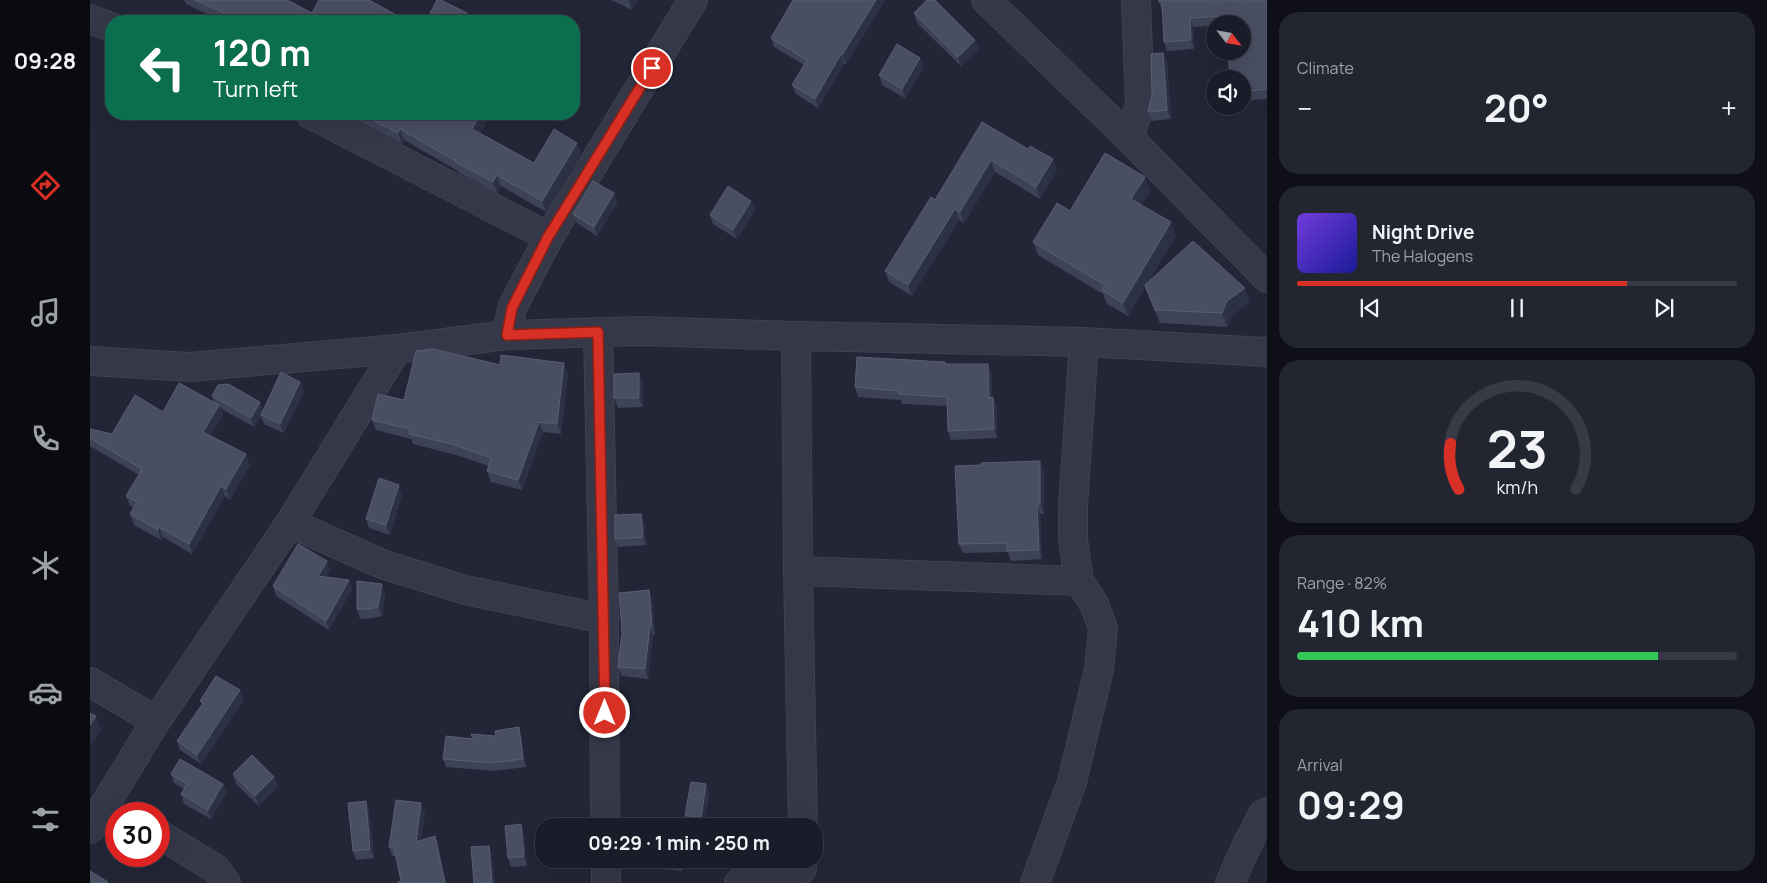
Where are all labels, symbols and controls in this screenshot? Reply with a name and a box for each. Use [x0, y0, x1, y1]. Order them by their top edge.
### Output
north arrow [1206, 15, 1251, 60]
map controls [1206, 15, 1251, 115]
text: 120 m [213, 29, 311, 77]
icon: left [130, 35, 195, 100]
text: 09:28 [14, 46, 76, 76]
pin [631, 47, 673, 89]
icon: arrive [638, 54, 666, 82]
text: Climate [1297, 57, 1354, 79]
button: sound [1206, 70, 1251, 115]
text: Turn left [213, 74, 298, 104]
text: 20° [1484, 81, 1549, 133]
text: − [1297, 89, 1312, 127]
text: + [1721, 89, 1737, 127]
icon: directions [28, 168, 63, 203]
text: Night Drive [1372, 219, 1474, 245]
text: The Halogens [1372, 245, 1473, 267]
icon: previous [1356, 294, 1384, 322]
icon: pause [1503, 294, 1531, 322]
icon: next [1650, 294, 1678, 322]
icon: music [28, 295, 63, 330]
text: 23 [1486, 413, 1548, 484]
icon: phone [28, 421, 63, 456]
text: km/h [1496, 475, 1538, 499]
icon: climate [28, 548, 63, 583]
text: Range · 82% [1297, 572, 1387, 594]
text: 410 km [1297, 596, 1424, 648]
icon: car [28, 675, 63, 710]
position arrow [578, 686, 630, 738]
text: Arrival [1297, 754, 1343, 776]
text: 09:29 [1297, 778, 1405, 830]
icon: filters [28, 802, 63, 837]
speed limit sign: 30 [105, 802, 170, 867]
text: 09:29 · 1 min · 250 m [588, 830, 770, 856]

